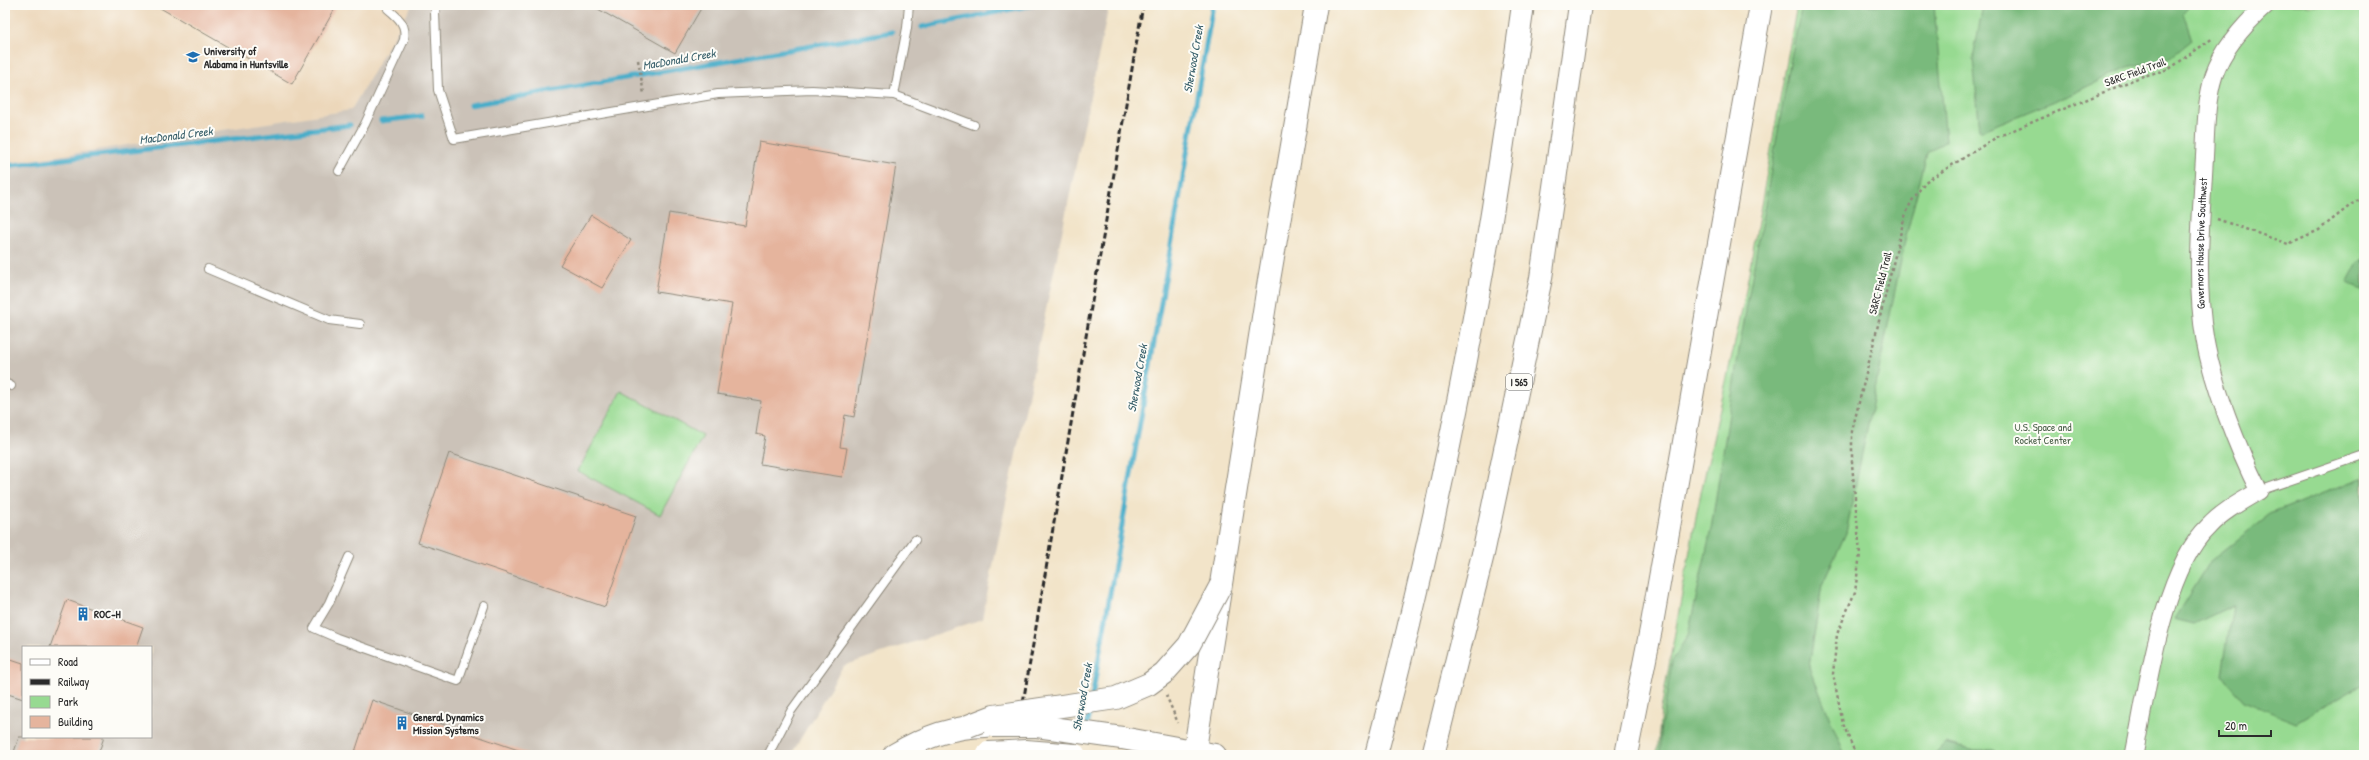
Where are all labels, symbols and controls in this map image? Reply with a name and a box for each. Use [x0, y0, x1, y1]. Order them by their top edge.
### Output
water label: Sherwood Creek [1179, 23, 1207, 94]
place label: University of Alabama in Huntsville [204, 44, 289, 71]
water label: MacDonald Creek [641, 44, 718, 74]
school or university icon: University of Alabama in Huntsville [185, 49, 201, 65]
street label: S&RC Field Trail [2102, 54, 2168, 90]
water label: MacDonald Creek [138, 122, 215, 148]
street label: Governors House Drive Southwest [2192, 177, 2210, 310]
street label: S&RC Field Trail [1865, 250, 1895, 316]
water label: Sherwood Creek [1123, 342, 1151, 413]
road number: I 565 [1506, 374, 1532, 390]
park label: U.S. Space and Rocket Center [2014, 420, 2072, 447]
building icon: ROC-H [75, 606, 91, 622]
place label: ROC-H [94, 607, 121, 621]
legend [22, 646, 152, 738]
text: Road [58, 653, 78, 670]
water label: Sherwood Creek [1068, 661, 1096, 732]
text: Railway [58, 673, 89, 690]
text: Park [58, 693, 78, 710]
place label: General Dynamics Mission Systems [413, 710, 484, 738]
scale bar [2219, 712, 2271, 738]
text: Building [58, 713, 93, 730]
building icon: General Dynamics Mission Systems [394, 715, 410, 731]
text: 20 m [2225, 717, 2247, 734]

